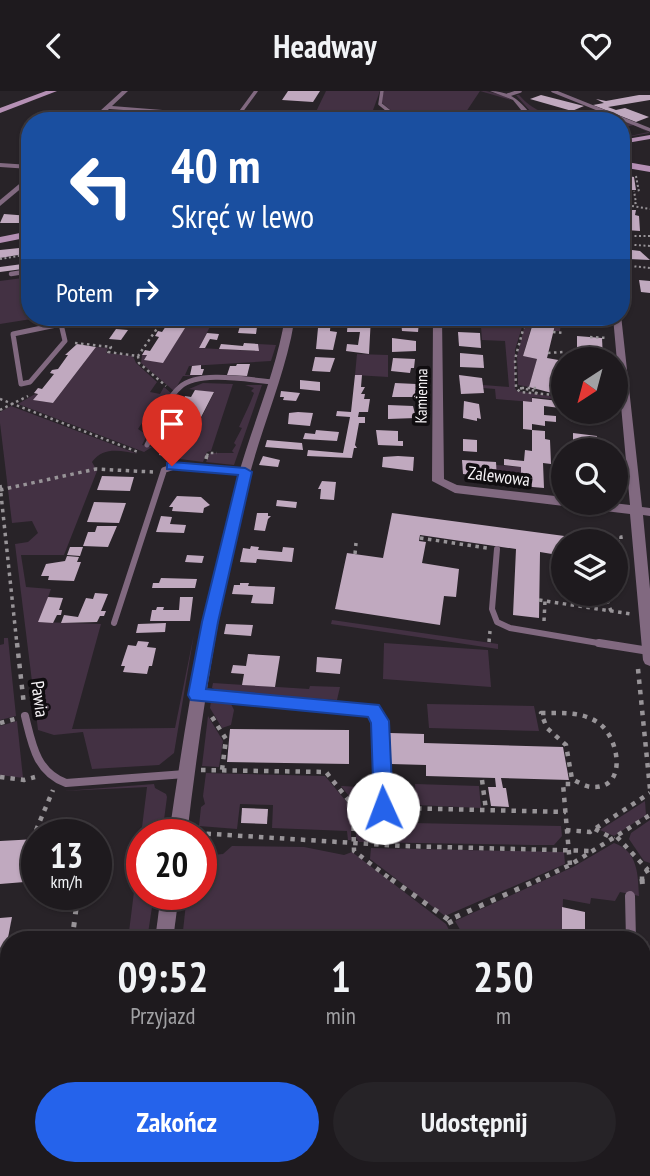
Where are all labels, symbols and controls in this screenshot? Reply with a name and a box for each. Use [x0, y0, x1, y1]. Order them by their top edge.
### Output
text: Headway [273, 25, 377, 67]
icon: back [35, 27, 73, 65]
icon: heart [577, 27, 615, 65]
text: 40 m [171, 133, 260, 197]
icon: left [56, 140, 147, 231]
text: Skręć w lewo [171, 195, 314, 237]
icon: right [127, 273, 165, 311]
text: Potem [56, 276, 113, 309]
north arrow [551, 347, 628, 423]
map controls [551, 347, 628, 606]
street label: Kamienna [411, 368, 431, 424]
pin [142, 394, 202, 466]
icon: arrive [153, 405, 191, 443]
button: search [551, 438, 628, 515]
street label: Zalewowa [467, 461, 531, 491]
button: layers [551, 529, 628, 606]
street label: Pawia [26, 679, 54, 719]
position arrow [346, 771, 420, 845]
speed limit sign: 20 [126, 819, 217, 910]
text: 13 [50, 832, 83, 878]
text: km/h [51, 870, 82, 893]
text: 09:52 [117, 949, 208, 1004]
text: 1 [331, 949, 351, 1004]
text: 250 [473, 949, 534, 1004]
text: Przyjazd [130, 1001, 196, 1030]
text: min [326, 1001, 356, 1030]
text: m [496, 1001, 511, 1030]
button: Zakończ [35, 1082, 319, 1162]
button: Udostępnij [333, 1082, 616, 1162]

